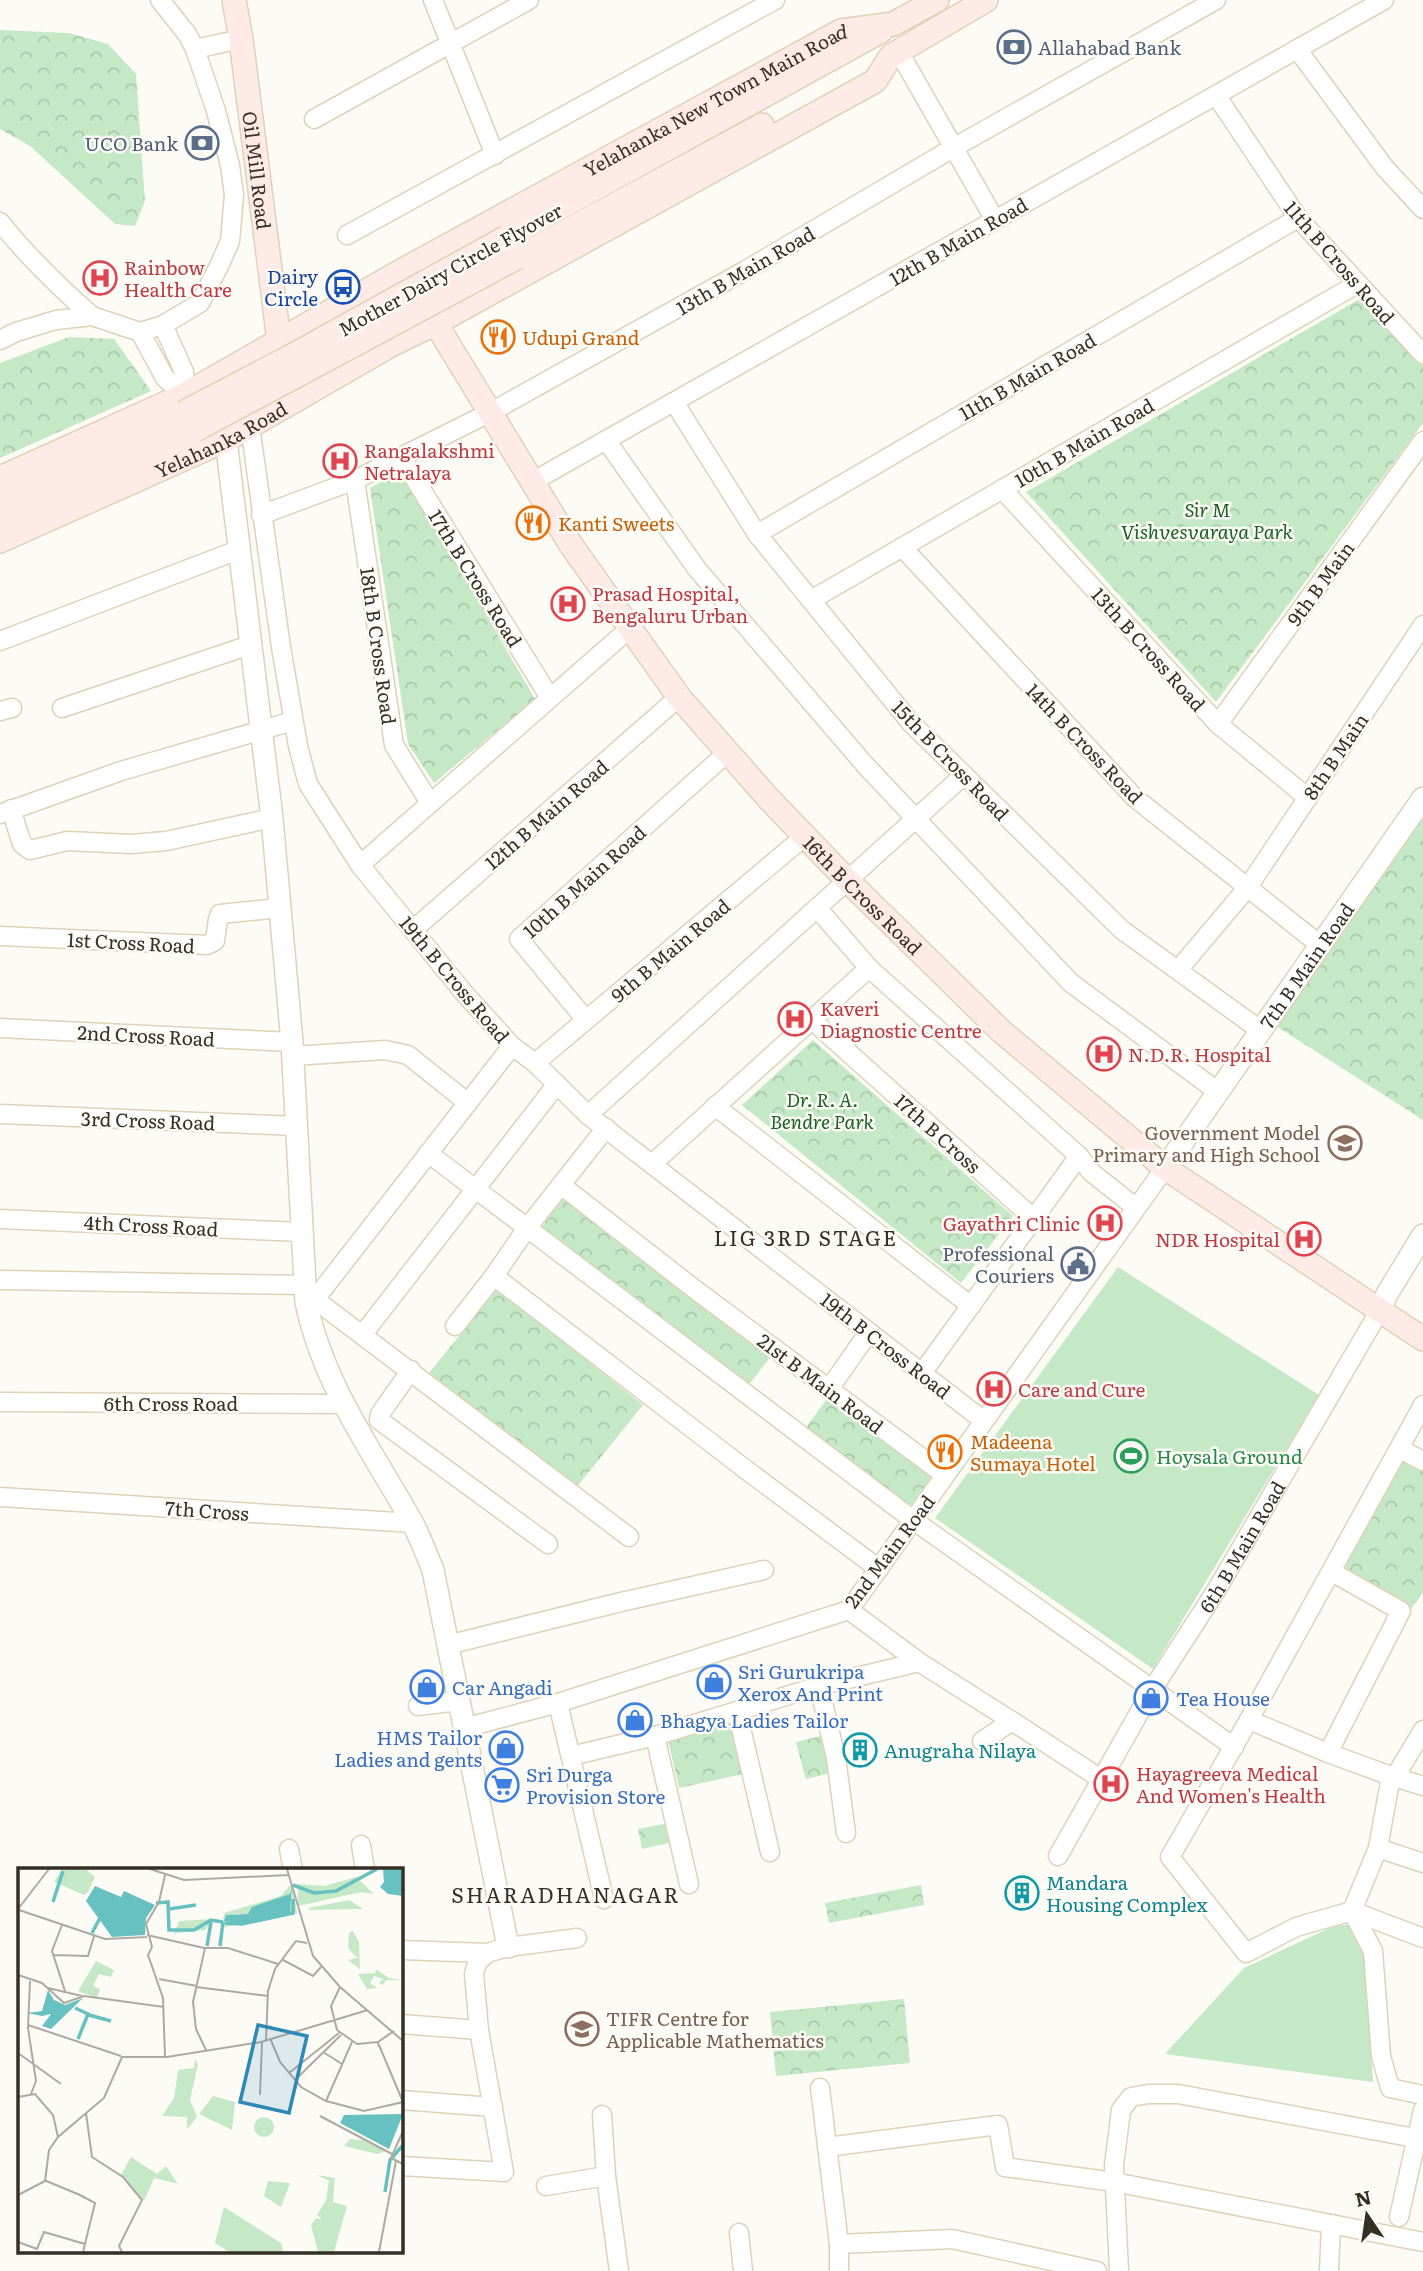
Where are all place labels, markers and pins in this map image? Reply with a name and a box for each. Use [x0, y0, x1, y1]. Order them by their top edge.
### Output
bank icon: Allahabad Bank [995, 28, 1033, 66]
place label: Allahabad Bank [1038, 33, 1181, 61]
bank icon: UCO Bank [183, 124, 221, 162]
place label: UCO Bank [85, 129, 178, 157]
place label: Rainbow Health Care [124, 253, 232, 303]
hospital icon: Rainbow Health Care [81, 259, 119, 297]
place label: Dairy Circle [264, 262, 318, 312]
bus stop icon: Dairy Circle [324, 268, 362, 306]
restaurant icon: Udupi Grand [479, 318, 517, 356]
place label: Udupi Grand [522, 323, 640, 351]
place label: Rangalakshmi Netralaya [364, 436, 495, 486]
hospital icon: Rangalakshmi Netralaya [321, 442, 359, 480]
restaurant icon: Kanti Sweets [514, 504, 552, 542]
place label: Kanti Sweets [558, 509, 675, 537]
place label: Prasad Hospital, Bengaluru Urban [592, 579, 748, 629]
hospital icon: Prasad Hospital, Bengaluru Urban [549, 585, 587, 623]
place label: Kaveri Diagnostic Centre [820, 994, 982, 1044]
hospital icon: Kaveri Diagnostic Centre [776, 1000, 814, 1038]
hospital icon: N.D.R. Hospital [1085, 1035, 1123, 1073]
place label: N.D.R. Hospital [1128, 1040, 1271, 1068]
place label: Government Model Primary and High School [1093, 1118, 1320, 1168]
school or university icon: Government Model Primary and High School [1326, 1124, 1364, 1162]
hospital icon: Gayathri Clinic [1086, 1204, 1124, 1242]
place label: Gayathri Clinic [943, 1209, 1080, 1237]
hospital icon: NDR Hospital [1285, 1220, 1323, 1258]
place label: NDR Hospital [1155, 1225, 1280, 1253]
place label: Professional Couriers [942, 1239, 1054, 1289]
public building icon: Professional Couriers [1059, 1245, 1097, 1283]
hospital icon: Care and Cure [975, 1370, 1013, 1408]
place label: Care and Cure [1018, 1375, 1145, 1403]
place label: Madeena Sumaya Hotel [970, 1427, 1096, 1477]
restaurant icon: Madeena Sumaya Hotel [926, 1433, 964, 1471]
sports icon: Hoysala Ground [1112, 1437, 1150, 1475]
place label: Hoysala Ground [1156, 1442, 1303, 1470]
place label: Sri Gurukripa Xerox And Print [738, 1657, 883, 1707]
shop icon: Sri Gurukripa Xerox And Print [695, 1663, 733, 1701]
shop icon: Car Angadi [408, 1668, 446, 1706]
place label: Car Angadi [452, 1673, 553, 1701]
shop icon: Tea House [1132, 1679, 1170, 1717]
place label: Tea House [1176, 1684, 1270, 1712]
shop icon: Bhagya Ladies Tailor [616, 1701, 654, 1739]
place label: Bhagya Ladies Tailor [660, 1706, 848, 1734]
place label: HMS Tailor Ladies and gents [334, 1723, 482, 1773]
shop icon: HMS Tailor Ladies and gents [487, 1729, 525, 1767]
building icon: Anugraha Nilaya [841, 1731, 879, 1769]
place label: Anugraha Nilaya [884, 1736, 1037, 1764]
place label: Hayagreeva Medical And Women's Health [1136, 1759, 1326, 1809]
place label: Sri Durga Provision Store [526, 1760, 665, 1810]
hospital icon: Hayagreeva Medical And Women's Health [1092, 1765, 1130, 1803]
supermarket icon: Sri Durga Provision Store [483, 1766, 521, 1804]
place label: Mandara Housing Complex [1046, 1868, 1208, 1918]
building icon: Mandara Housing Complex [1003, 1874, 1041, 1912]
place label: TIFR Centre for Applicable Mathematics [606, 2004, 824, 2054]
school or university icon: TIFR Centre for Applicable Mathematics [563, 2010, 601, 2048]

